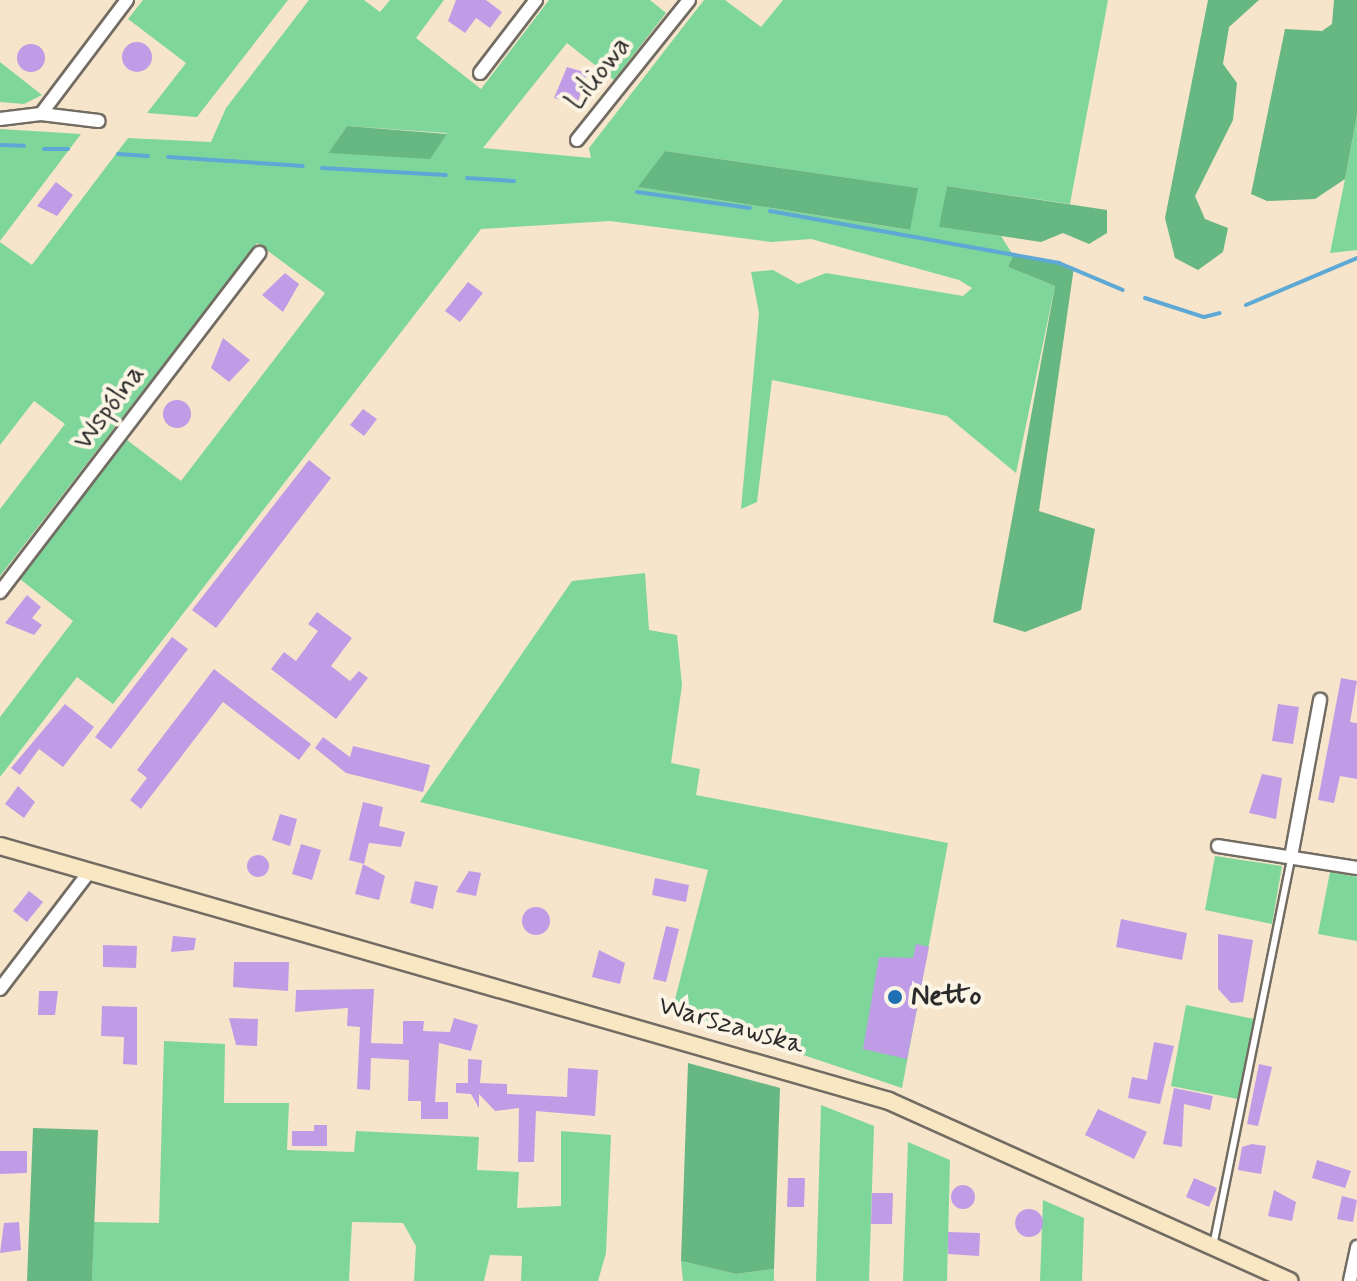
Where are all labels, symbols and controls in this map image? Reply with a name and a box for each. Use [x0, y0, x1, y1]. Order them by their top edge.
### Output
street label: Liliowa [559, 30, 639, 118]
street label: Wspólna [67, 359, 153, 457]
place label: Netto [911, 980, 981, 1014]
marker: Netto [886, 988, 904, 1006]
street label: Warszawska [654, 989, 808, 1063]

